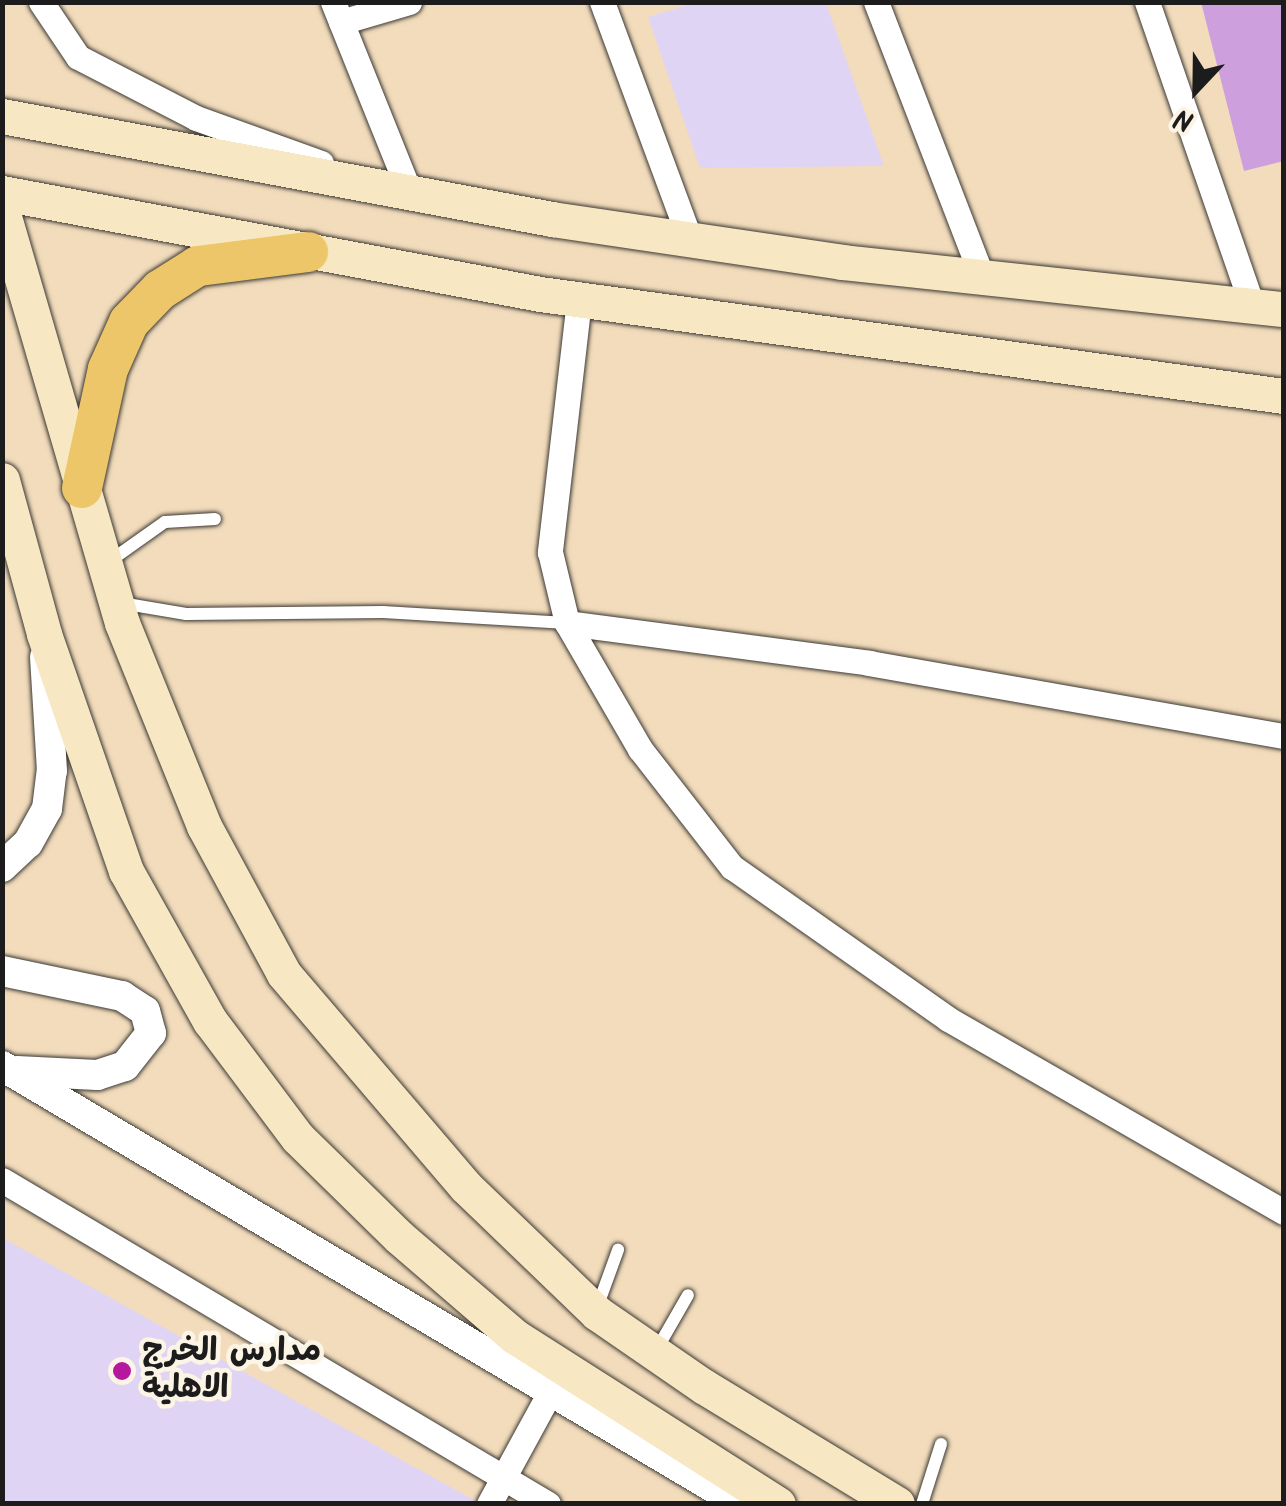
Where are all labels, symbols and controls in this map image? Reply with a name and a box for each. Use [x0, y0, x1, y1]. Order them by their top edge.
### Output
north arrow [1146, 40, 1246, 140]
text: N [1168, 94, 1201, 142]
place label: مدارس الخرج الاهلية [142, 1334, 321, 1409]
marker: مدارس الخرج الاهلية [111, 1360, 133, 1382]

